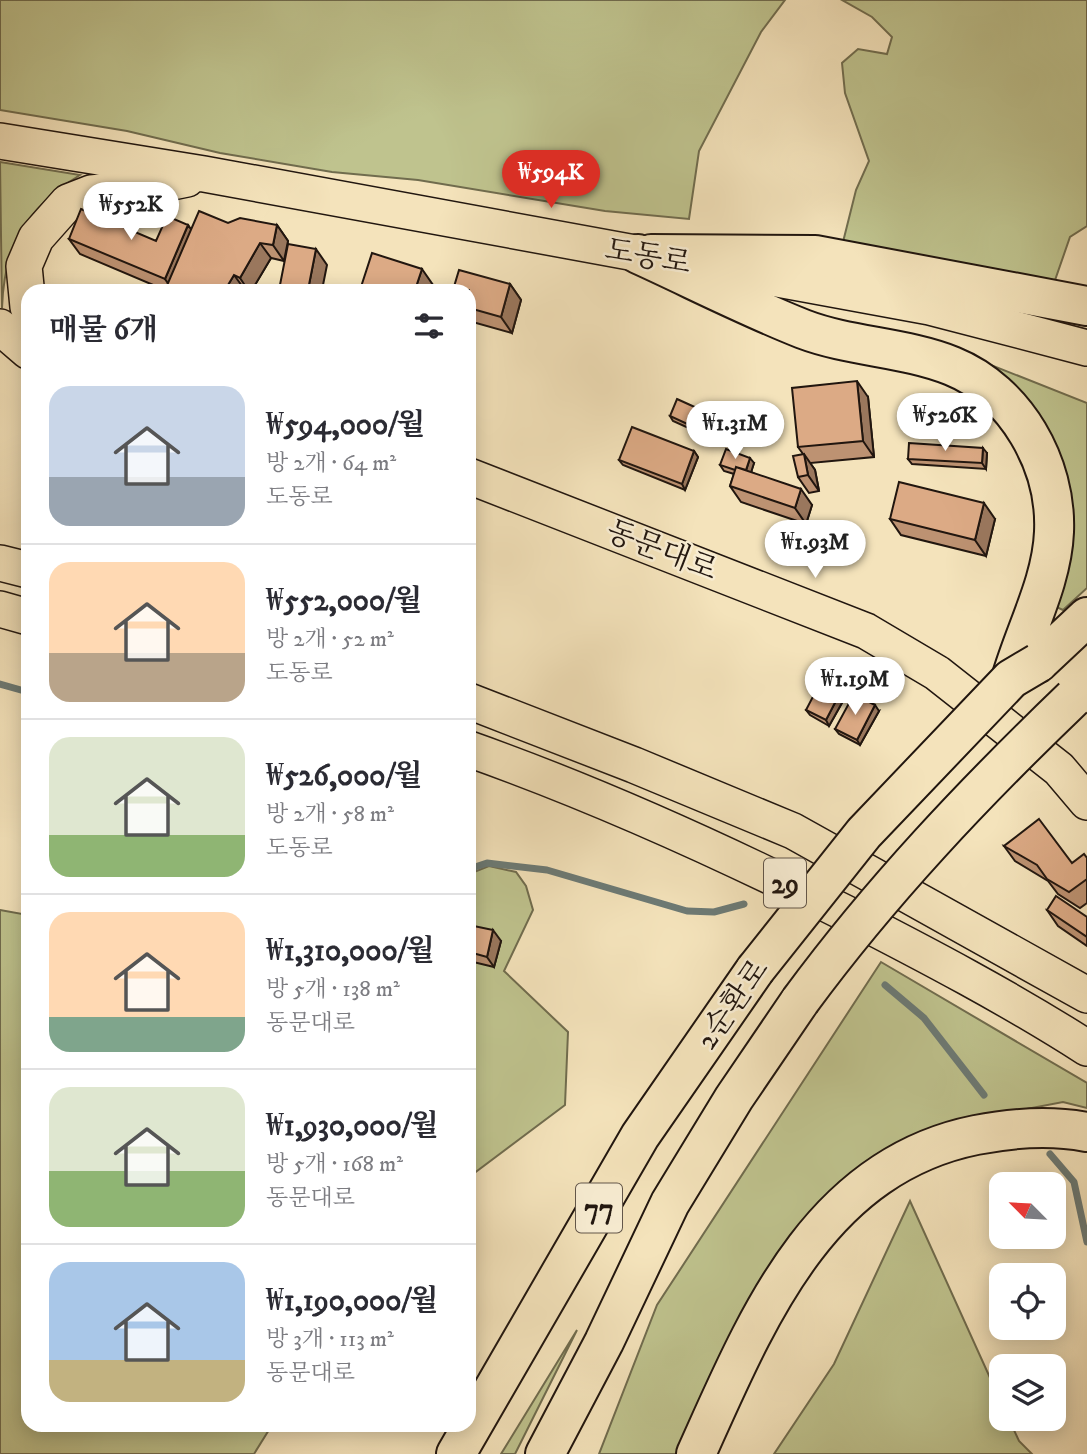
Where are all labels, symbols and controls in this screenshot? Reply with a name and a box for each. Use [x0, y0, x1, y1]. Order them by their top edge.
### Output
pin: ₩594K [502, 150, 600, 210]
text: ₩594K [518, 158, 584, 187]
pin: ₩552K [82, 182, 180, 242]
text: ₩552K [99, 190, 163, 219]
street label: 도동로 [602, 232, 694, 283]
icon: filters [410, 307, 448, 345]
text: 매물 6개 [49, 312, 158, 349]
pin: ₩526K [896, 393, 994, 453]
text: ₩526K [913, 401, 977, 430]
pin: ₩1.31M [678, 402, 792, 461]
text: ₩594,000/월 [266, 407, 425, 444]
text: ₩1.31M [702, 409, 768, 438]
icon: home [105, 414, 189, 498]
text: 방 2개 · 64 m² [266, 449, 396, 478]
text: 도동로 [266, 483, 333, 512]
street label: 동문대로 [601, 513, 722, 589]
pin: ₩1.93M [758, 520, 872, 580]
text: ₩1.93M [781, 528, 849, 557]
text: ₩552,000/월 [266, 583, 422, 620]
icon: home [105, 590, 189, 674]
text: 방 2개 · 52 m² [266, 625, 394, 654]
pin: ₩1.19M [798, 658, 912, 717]
text: 도동로 [266, 659, 333, 688]
text: ₩1.19M [821, 665, 889, 694]
text: ₩526,000/월 [266, 758, 423, 795]
icon: home [105, 765, 189, 849]
text: 방 2개 · 58 m² [266, 800, 394, 829]
text: 도동로 [266, 834, 333, 863]
road number: 29 [764, 858, 806, 908]
text: ₩1,310,000/월 [266, 933, 435, 970]
icon: home [105, 940, 189, 1024]
street label: 2순환로 [689, 953, 778, 1057]
text: 방 5개 · 138 m² [266, 975, 400, 1004]
text: 동문대로 [266, 1009, 355, 1038]
text: ₩1,930,000/월 [266, 1108, 439, 1145]
icon: home [105, 1115, 189, 1199]
text: 방 5개 · 168 m² [266, 1150, 403, 1179]
north arrow [989, 1172, 1066, 1250]
map controls [989, 1172, 1066, 1431]
text: 동문대로 [266, 1184, 355, 1213]
road number: 77 [576, 1184, 622, 1232]
button: locate [989, 1263, 1066, 1340]
text: ₩1,190,000/월 [266, 1283, 438, 1320]
icon: home [105, 1290, 189, 1374]
text: 방 3개 · 113 m² [266, 1325, 394, 1354]
button: layers [989, 1354, 1066, 1431]
text: 동문대로 [266, 1359, 355, 1388]

